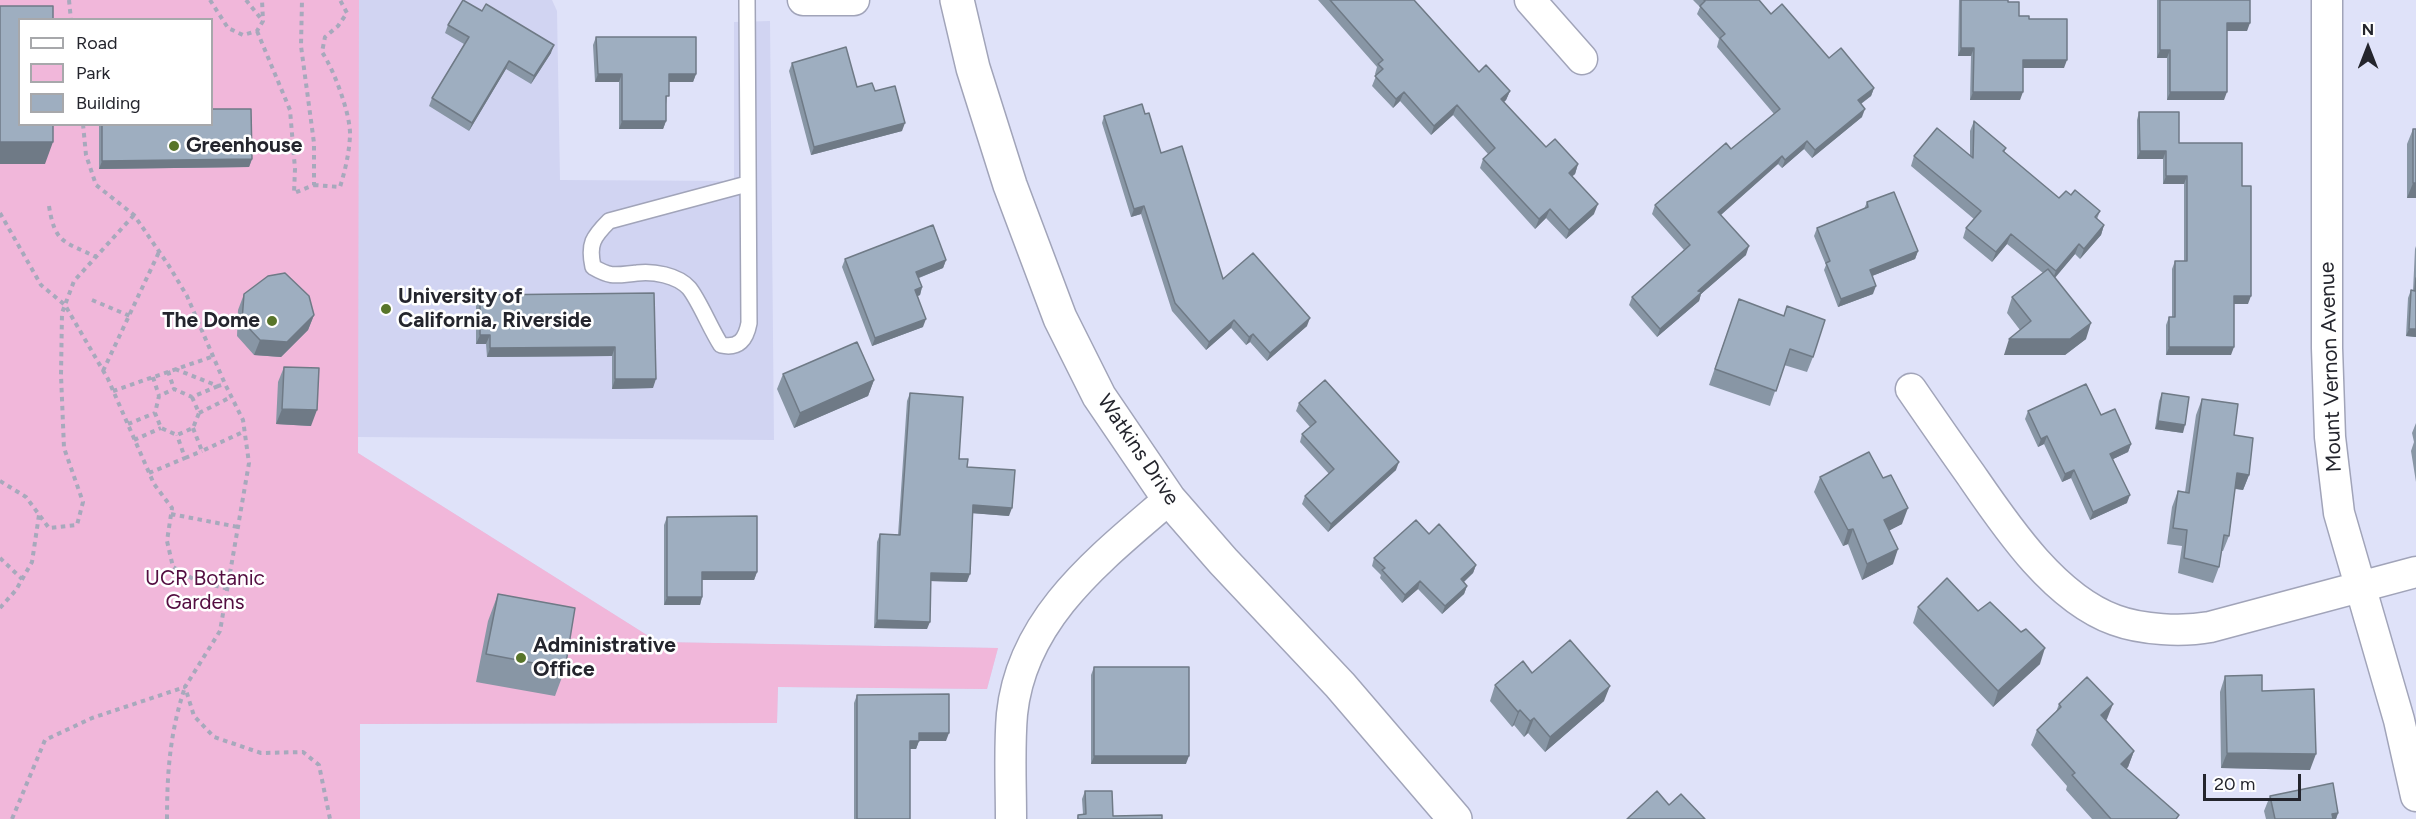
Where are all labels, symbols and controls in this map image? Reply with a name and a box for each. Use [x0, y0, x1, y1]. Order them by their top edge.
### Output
legend [18, 18, 213, 126]
north arrow [2338, 18, 2398, 78]
text: N [2362, 20, 2374, 39]
text: Road [76, 32, 117, 54]
text: Park [76, 62, 110, 84]
text: Building [76, 92, 141, 114]
place label: Greenhouse [186, 133, 302, 159]
marker: Greenhouse [167, 139, 181, 153]
street label: Mount Vernon Avenue [2315, 261, 2347, 473]
place label: University of California, Riverside [398, 284, 592, 334]
marker: University of California, Riverside [379, 302, 393, 316]
place label: The Dome [162, 308, 260, 334]
marker: The Dome [265, 314, 279, 328]
street label: Watkins Drive [1092, 390, 1184, 510]
park label: UCR Botanic Gardens [145, 566, 265, 616]
place label: Administrative Office [533, 633, 676, 683]
marker: Administrative Office [514, 651, 528, 665]
scale bar [2206, 762, 2304, 800]
text: 20 m [2214, 773, 2255, 795]

